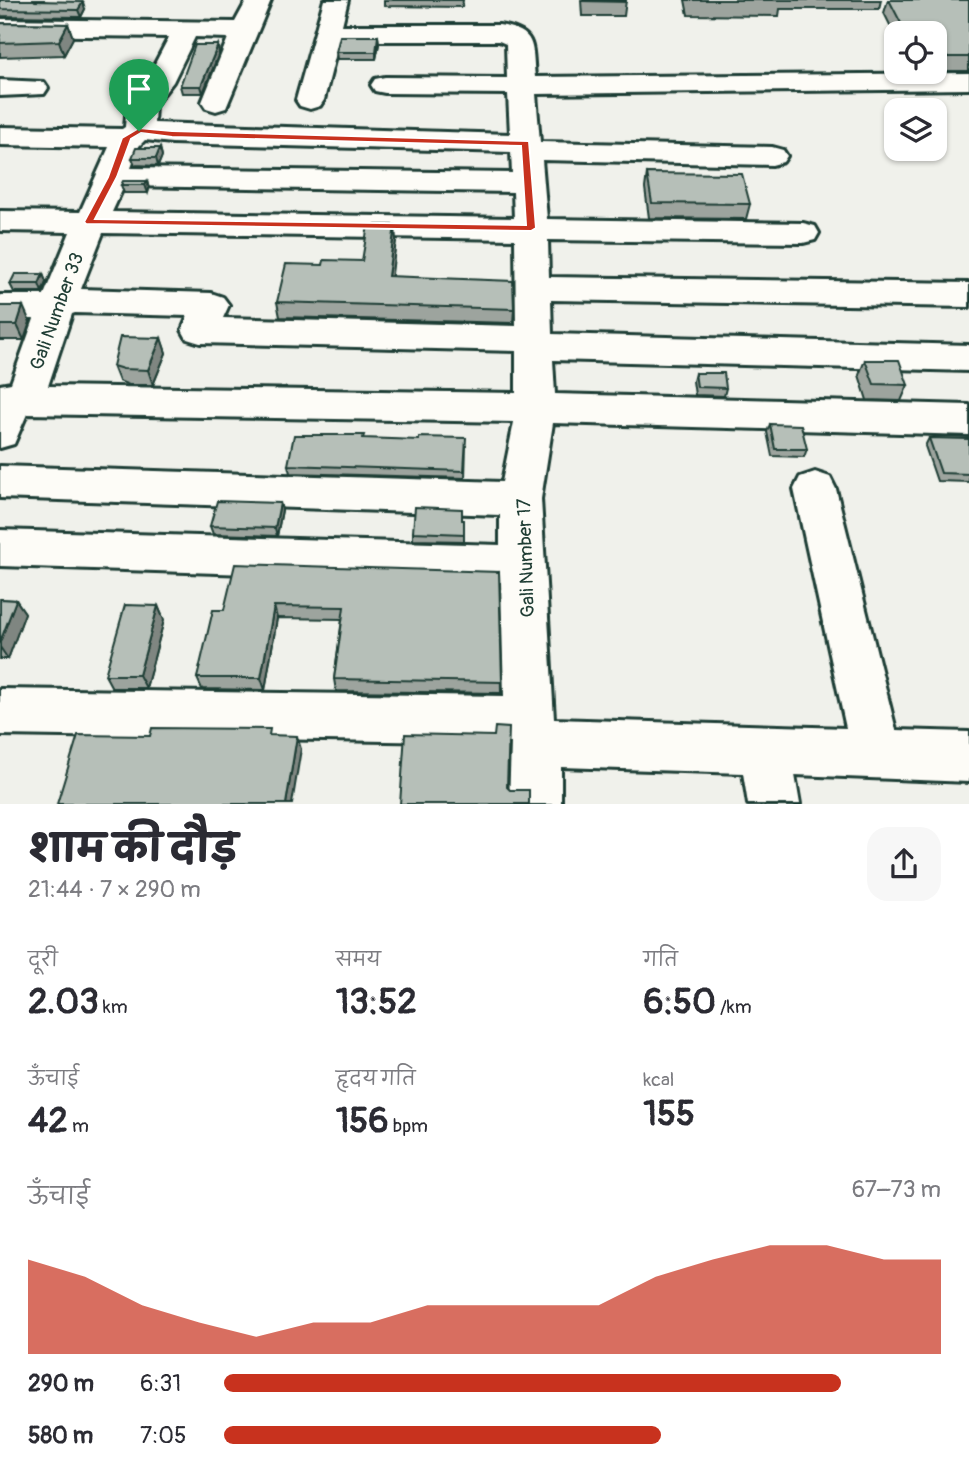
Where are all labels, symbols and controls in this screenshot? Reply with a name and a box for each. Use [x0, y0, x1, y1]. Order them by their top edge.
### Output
map controls [884, 21, 947, 161]
button: locate [884, 21, 947, 84]
pin [109, 59, 169, 131]
icon: arrive [120, 70, 158, 108]
button: layers [884, 98, 947, 161]
street label: Gali Number 33 [25, 249, 89, 373]
street label: Gali Number 17 [512, 498, 540, 618]
text: शाम की दौड़ [28, 825, 238, 873]
button: share [867, 827, 941, 901]
text: 21:44 · 7 × 290 m [28, 875, 201, 904]
text: दूरी [28, 948, 58, 972]
text: समय [336, 948, 381, 972]
text: गति [643, 948, 678, 972]
text: 2.03 [28, 980, 99, 1024]
text: 13:52 [336, 980, 417, 1024]
text: 6:50 [643, 980, 716, 1024]
text: km [99, 995, 128, 1019]
text: /km [716, 995, 752, 1019]
text: ऊँचाई [28, 1067, 79, 1091]
text: हृदय गति [336, 1067, 416, 1091]
text: kcal [643, 1068, 674, 1092]
text: 155 [643, 1092, 695, 1136]
text: 42 [28, 1099, 68, 1143]
text: 156 [336, 1099, 389, 1143]
text: m [68, 1114, 89, 1138]
text: bpm [389, 1114, 428, 1138]
text: 67–73 m [852, 1175, 941, 1204]
text: ऊँचाई [28, 1182, 90, 1211]
text: 290 m [28, 1369, 94, 1398]
text: 6:31 [140, 1369, 181, 1398]
text: 580 m [28, 1421, 93, 1450]
text: 7:05 [140, 1421, 186, 1450]

